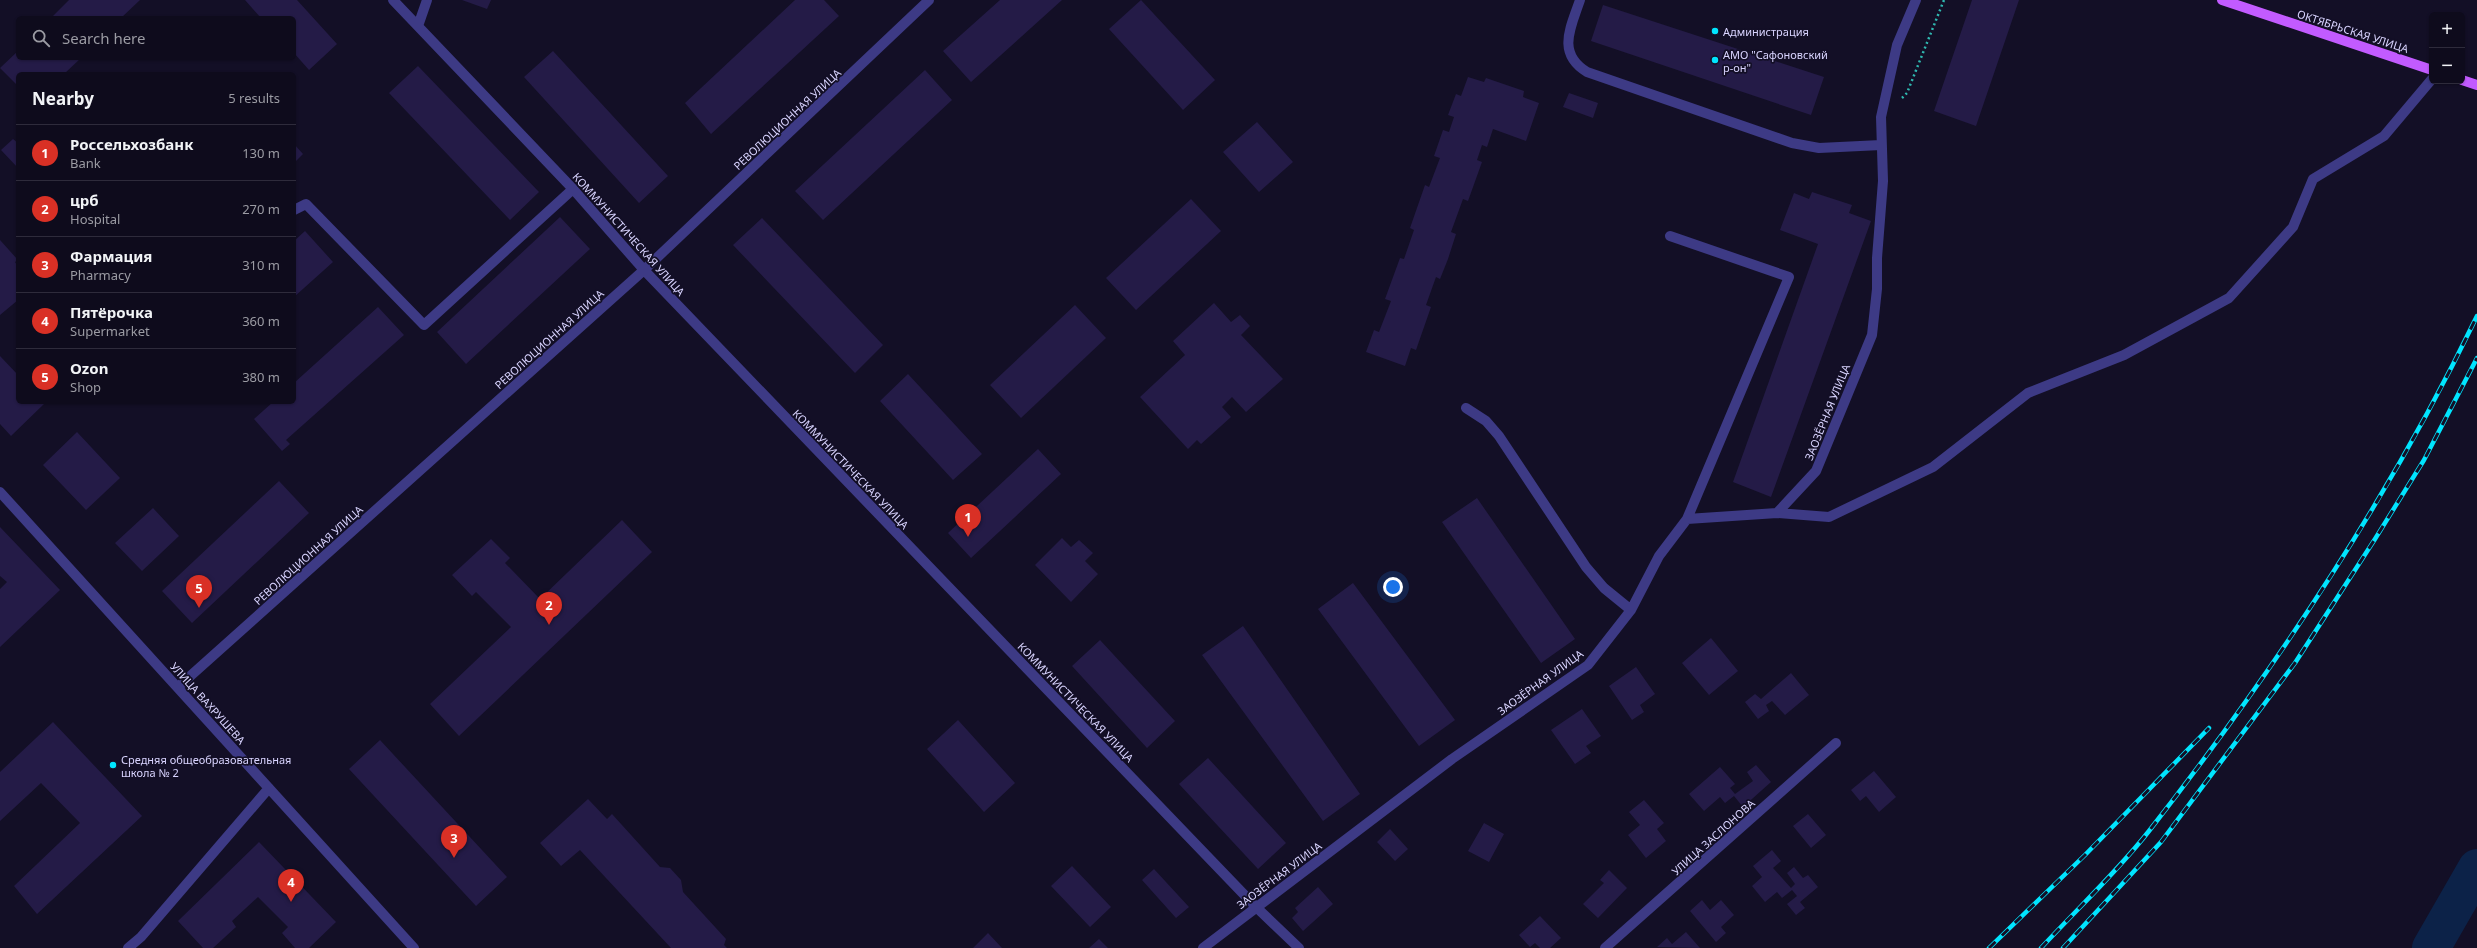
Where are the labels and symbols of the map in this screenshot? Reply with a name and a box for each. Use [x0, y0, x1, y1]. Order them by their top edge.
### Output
street label: ОКТЯБРЬСКАЯ УЛИЦА [2295, 6, 2412, 56]
place label: Администрация [1723, 24, 1809, 39]
marker: Администрация [1710, 26, 1720, 36]
place label: АМО "Сафоновский р-он" [1723, 47, 1828, 75]
marker: АМО "Сафоновский р-он" [1710, 55, 1720, 65]
street label: РЕВОЛЮЦИОННАЯ УЛИЦА [730, 64, 845, 173]
street label: КОММУНИСТИЧЕСКАЯ УЛИЦА [570, 169, 689, 300]
street label: РЕВОЛЮЦИОННАЯ УЛИЦА [491, 285, 607, 392]
street label: ЗАОЗЁРНАЯ УЛИЦА [1801, 361, 1854, 462]
street label: КОММУНИСТИЧЕСКАЯ УЛИЦА [790, 406, 913, 533]
street label: РЕВОЛЮЦИОННАЯ УЛИЦА [250, 501, 366, 608]
pin: 1 [955, 504, 981, 537]
pin: 5 [186, 575, 212, 608]
your location [1383, 577, 1403, 597]
pin: 2 [536, 592, 562, 625]
street label: КОММУНИСТИЧЕСКАЯ УЛИЦА [1015, 639, 1138, 766]
street label: ЗАОЗЁРНАЯ УЛИЦА [1494, 645, 1587, 718]
street label: УЛИЦА ВАХРУШЕВА [167, 659, 249, 748]
place label: Средняя общеобразовательная школа № 2 [121, 752, 291, 780]
marker: Средняя общеобразовательная школа № 2 [108, 760, 118, 770]
street label: УЛИЦА ЗАСЛОНОВА [1668, 795, 1758, 878]
pin: 3 [441, 825, 467, 858]
street label: ЗАОЗЁРНАЯ УЛИЦА [1234, 838, 1325, 912]
pin: 4 [278, 869, 304, 902]

